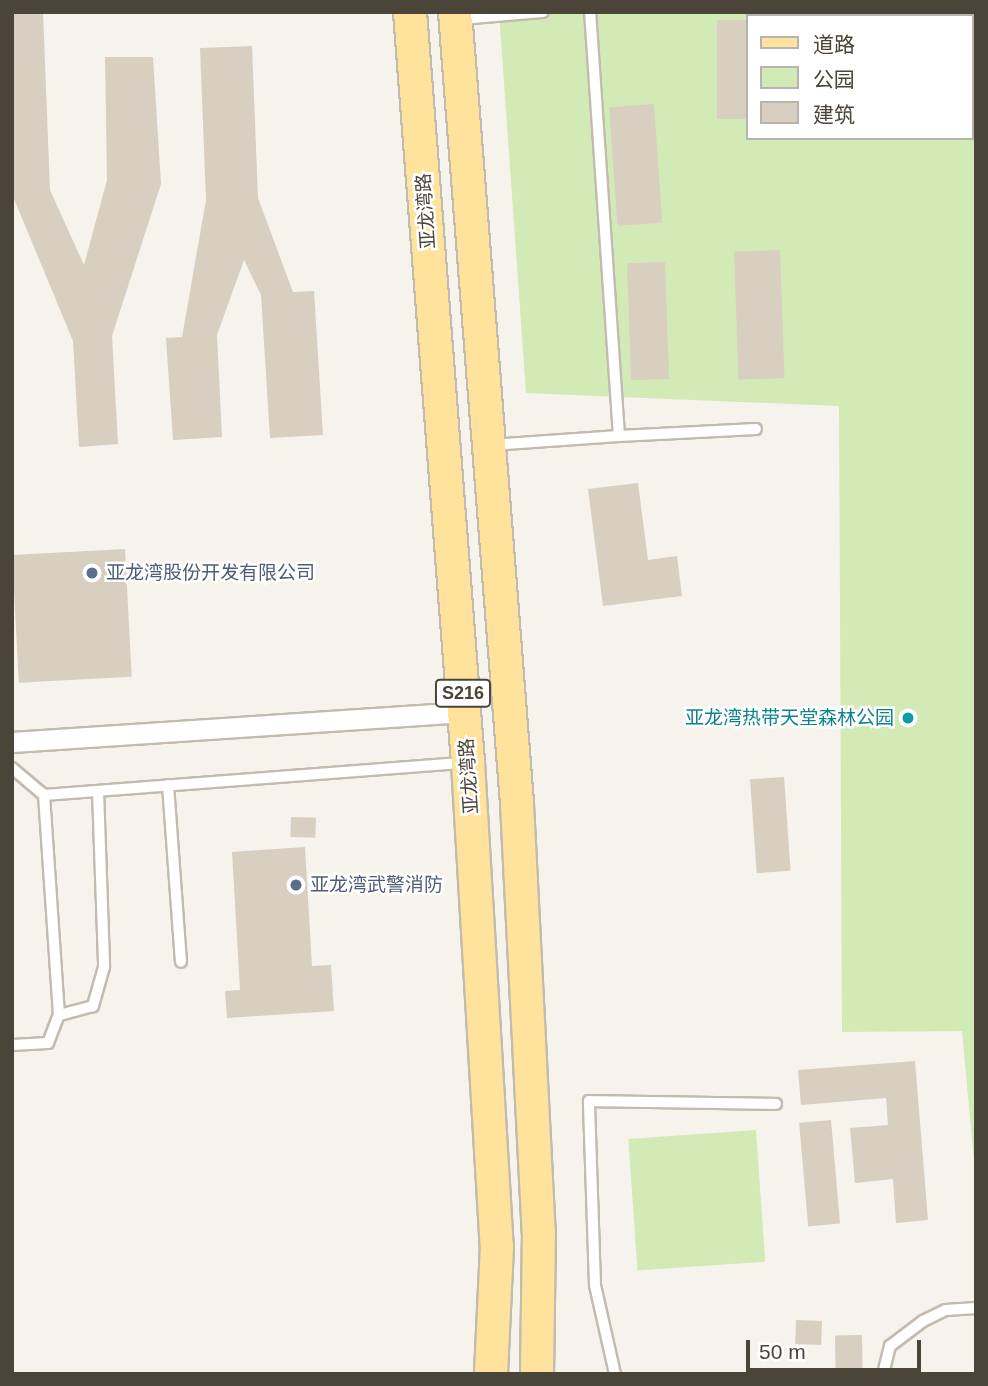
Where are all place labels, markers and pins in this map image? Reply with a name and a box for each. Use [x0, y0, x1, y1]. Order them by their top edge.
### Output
place label: 亚龙湾股份开发有限公司 [106, 562, 315, 584]
marker: 亚龙湾股份开发有限公司 [84, 565, 100, 581]
place label: 亚龙湾热带天堂森林公园 [685, 707, 894, 729]
marker: 亚龙湾热带天堂森林公园 [900, 710, 916, 726]
place label: 亚龙湾武警消防 [310, 874, 443, 896]
marker: 亚龙湾武警消防 [288, 877, 304, 893]

